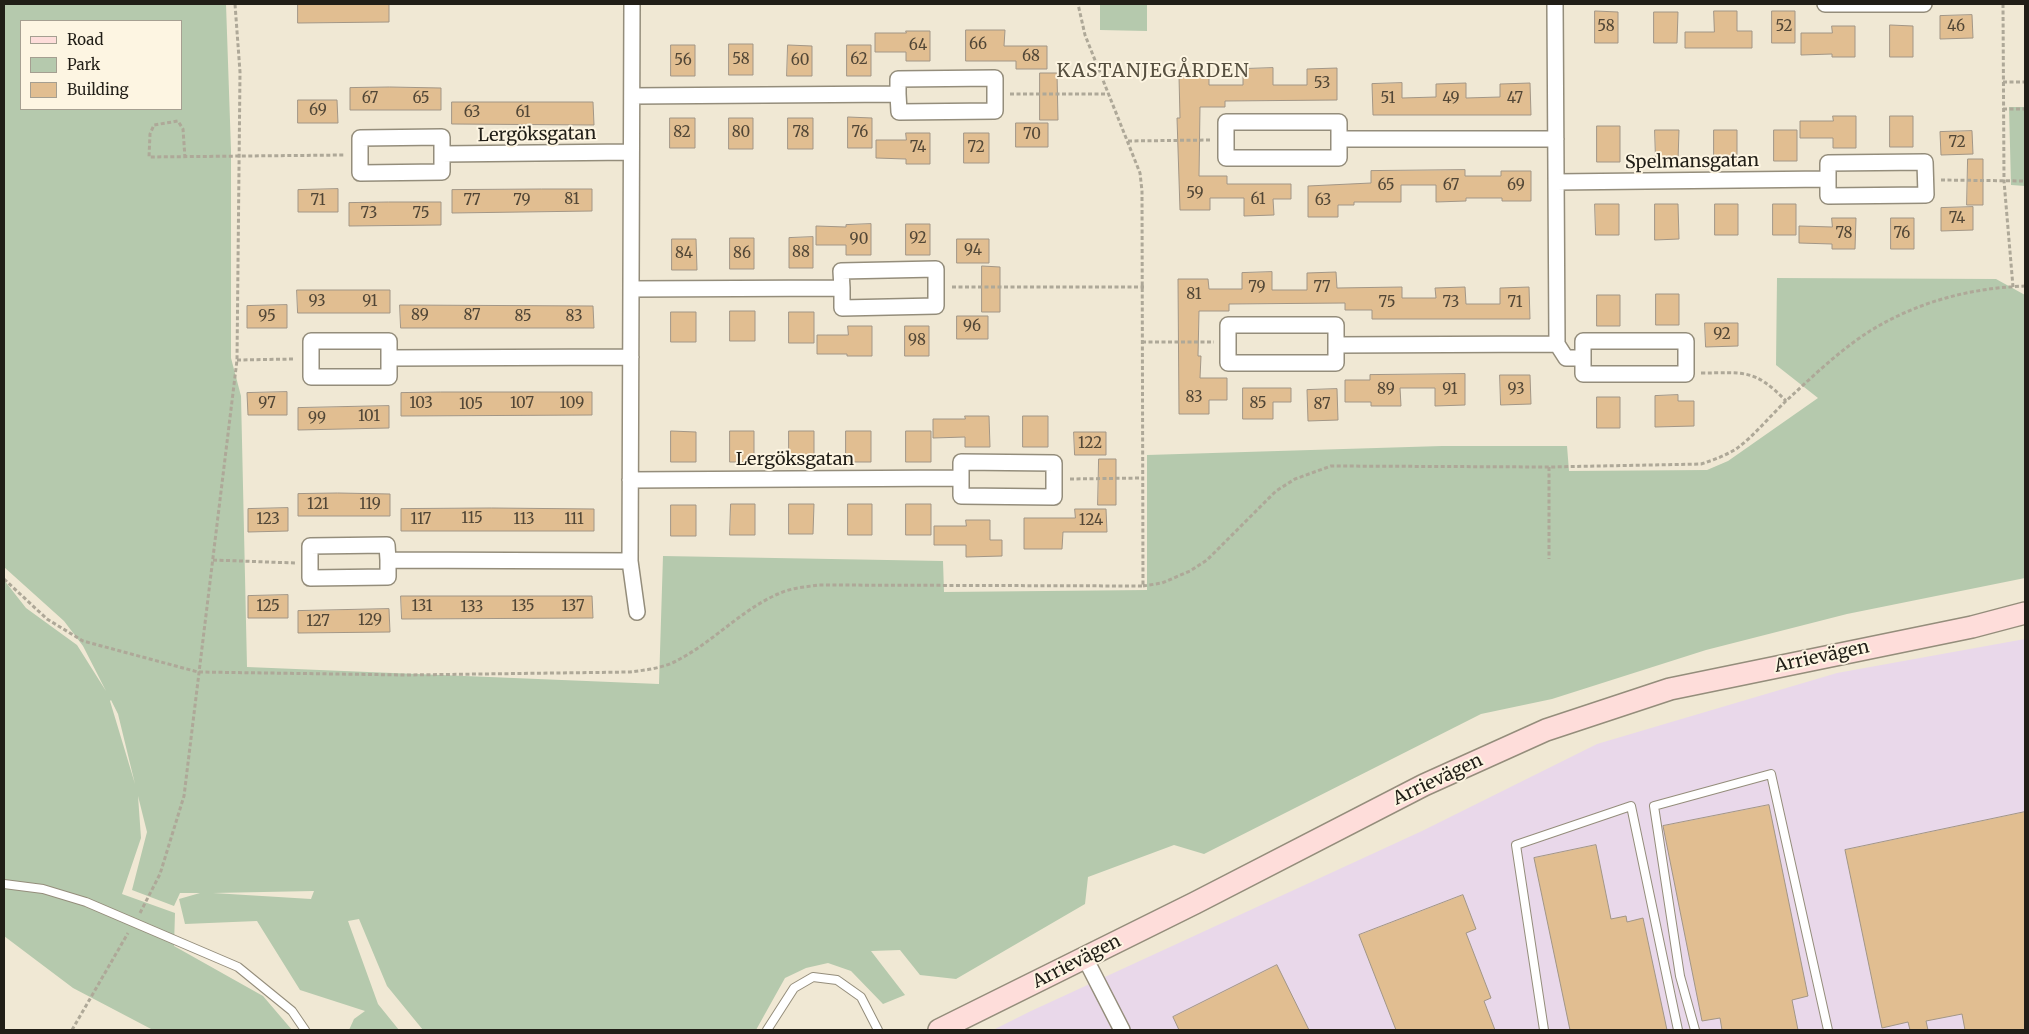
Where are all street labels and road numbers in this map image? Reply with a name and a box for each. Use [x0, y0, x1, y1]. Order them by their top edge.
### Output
street label: Lergöksgatan [478, 123, 596, 147]
street label: Spelmansgatan [1625, 150, 1759, 174]
street label: Lergöksgatan [736, 449, 854, 471]
street label: Arrievägen [1773, 636, 1871, 678]
street label: Arrievägen [1390, 750, 1486, 810]
street label: Arrievägen [1029, 931, 1125, 993]

